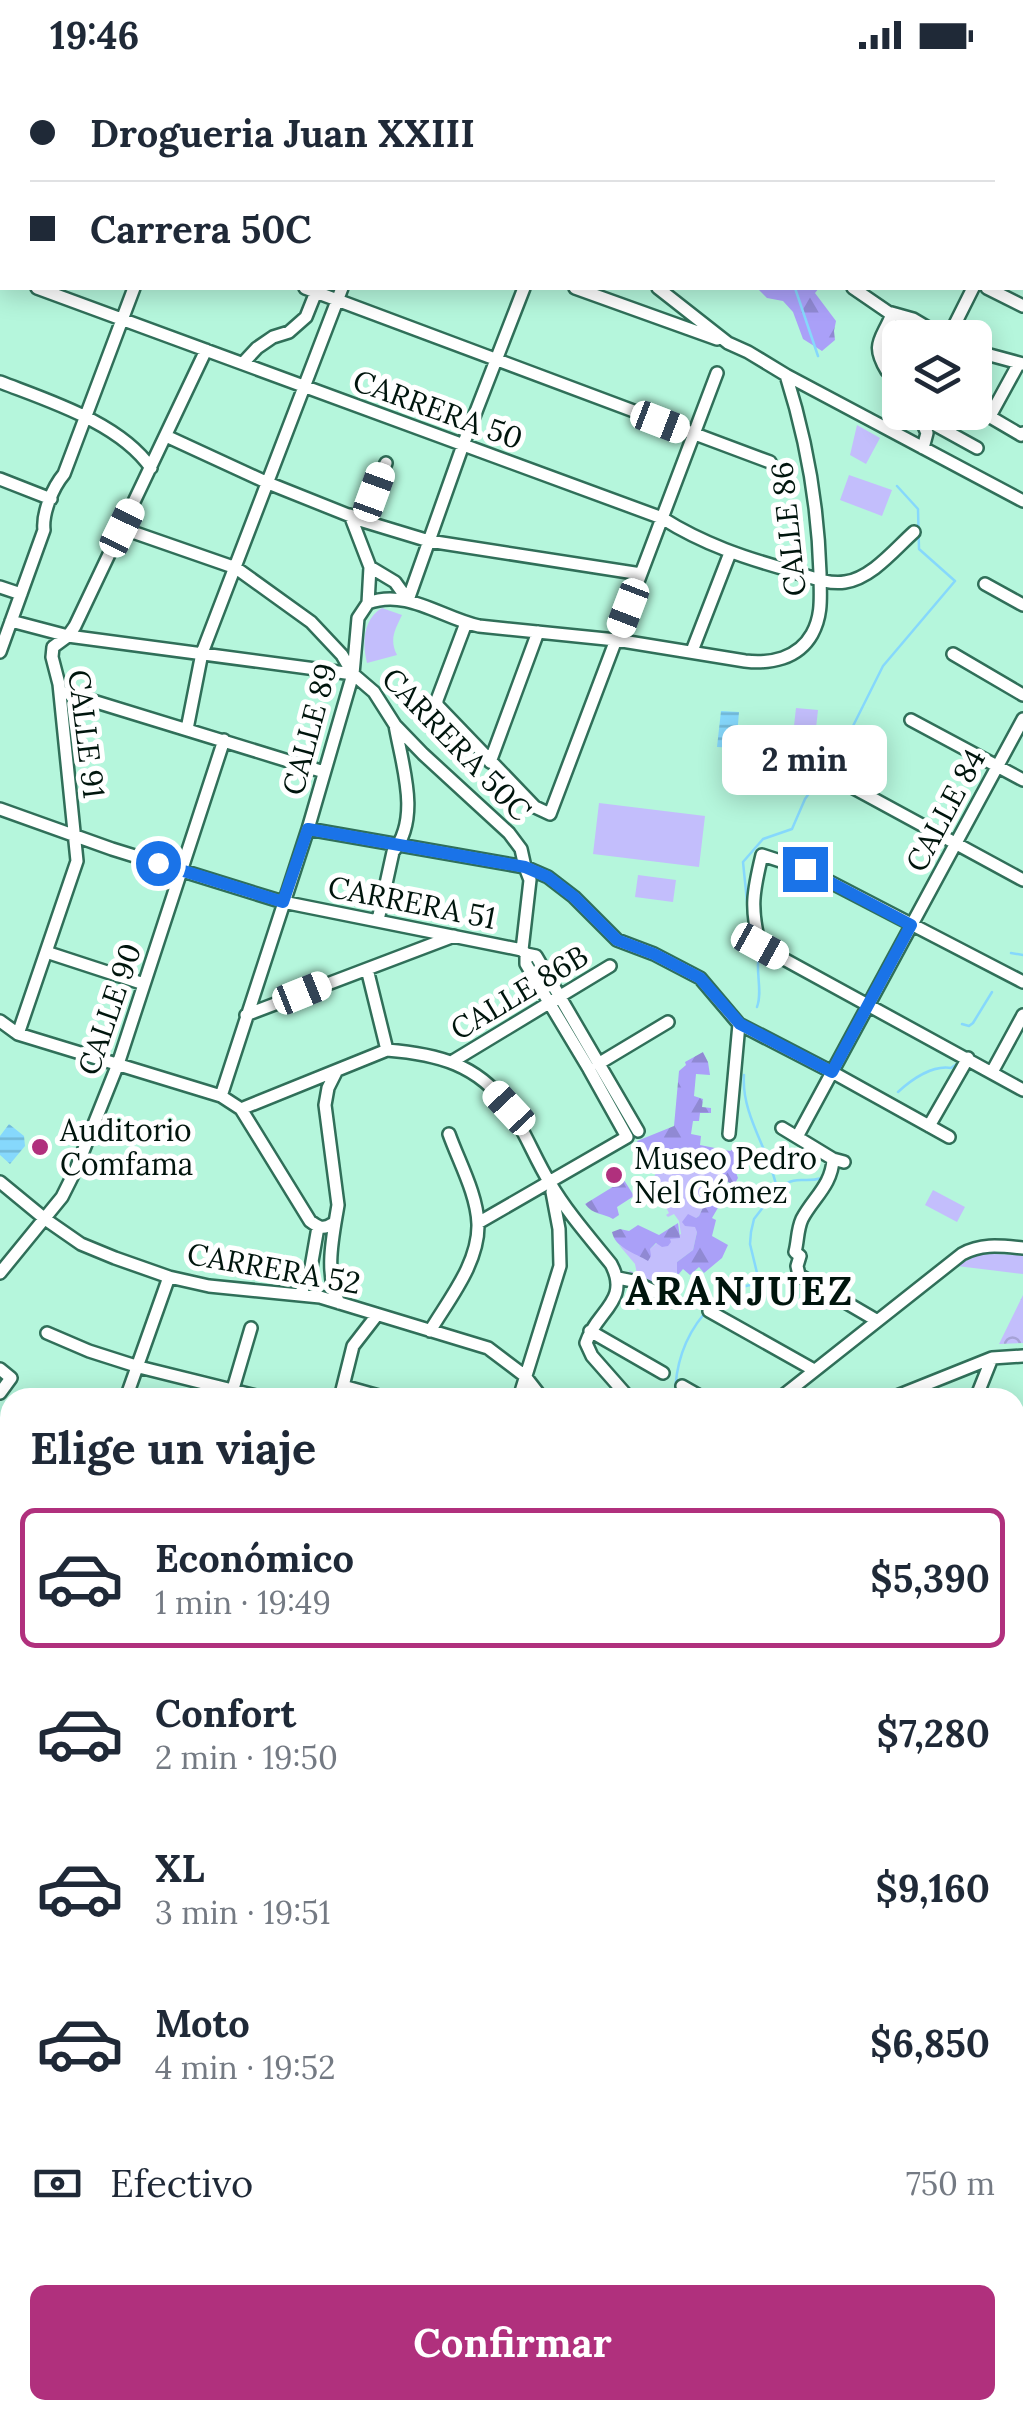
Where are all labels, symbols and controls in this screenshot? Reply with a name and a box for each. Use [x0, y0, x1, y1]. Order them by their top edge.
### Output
text: 19:46 [50, 11, 139, 59]
text: Drogueria Juan XXIII [90, 109, 475, 157]
text: Carrera 50C [90, 205, 311, 253]
map controls [882, 320, 992, 430]
button: layers [882, 320, 992, 430]
street label: CARRERA 50 [348, 361, 528, 457]
car [627, 397, 693, 447]
car [350, 459, 398, 525]
street label: CALLE 86 [762, 460, 814, 598]
car [95, 494, 149, 562]
car [603, 575, 653, 641]
street label: CALLE 89 [273, 659, 345, 799]
street label: CARRERA 50C [374, 659, 540, 829]
street label: CALLE 91 [60, 668, 114, 800]
callout: 2 min [722, 724, 888, 794]
text: 2 min [762, 739, 847, 780]
street label: CALLE 84 [897, 742, 993, 878]
route start [136, 841, 181, 886]
route end [783, 847, 828, 892]
street label: CARRERA 51 [325, 867, 499, 937]
car [726, 918, 794, 974]
street label: CALLE 86B [443, 936, 595, 1048]
street label: CALLE 90 [69, 938, 149, 1080]
car [269, 968, 335, 1018]
car [478, 1076, 540, 1140]
place label: Auditorio Comfama [59, 1111, 193, 1183]
marker: Auditorio Comfama [29, 1136, 51, 1158]
place label: Museo Pedro Nel Gómez [634, 1139, 817, 1211]
marker: Museo Pedro Nel Gómez [603, 1164, 625, 1186]
street label: CARRERA 52 [184, 1234, 364, 1302]
district label: ARANJUEZ [625, 1265, 855, 1316]
text: Elige un viaje [30, 1419, 316, 1476]
icon: car [35, 1533, 125, 1623]
text: Económico [155, 1534, 354, 1582]
text: $5,390 [870, 1554, 990, 1602]
text: 1 min · 19:49 [155, 1582, 331, 1623]
icon: car [35, 1688, 125, 1778]
text: Confort [155, 1689, 296, 1737]
text: $7,280 [877, 1709, 990, 1757]
text: 2 min · 19:50 [155, 1737, 338, 1778]
icon: car [35, 1843, 125, 1933]
text: XL [155, 1844, 205, 1892]
text: $9,160 [875, 1864, 990, 1912]
text: 3 min · 19:51 [155, 1892, 330, 1933]
icon: car [35, 1998, 125, 2088]
text: Moto [155, 1999, 250, 2047]
text: $6,850 [870, 2019, 990, 2067]
text: 4 min · 19:52 [155, 2047, 335, 2088]
icon: cash [30, 2156, 85, 2211]
text: Efectivo [110, 2159, 253, 2207]
text: 750 m [906, 2163, 995, 2204]
button: Confirmar [30, 2285, 995, 2400]

